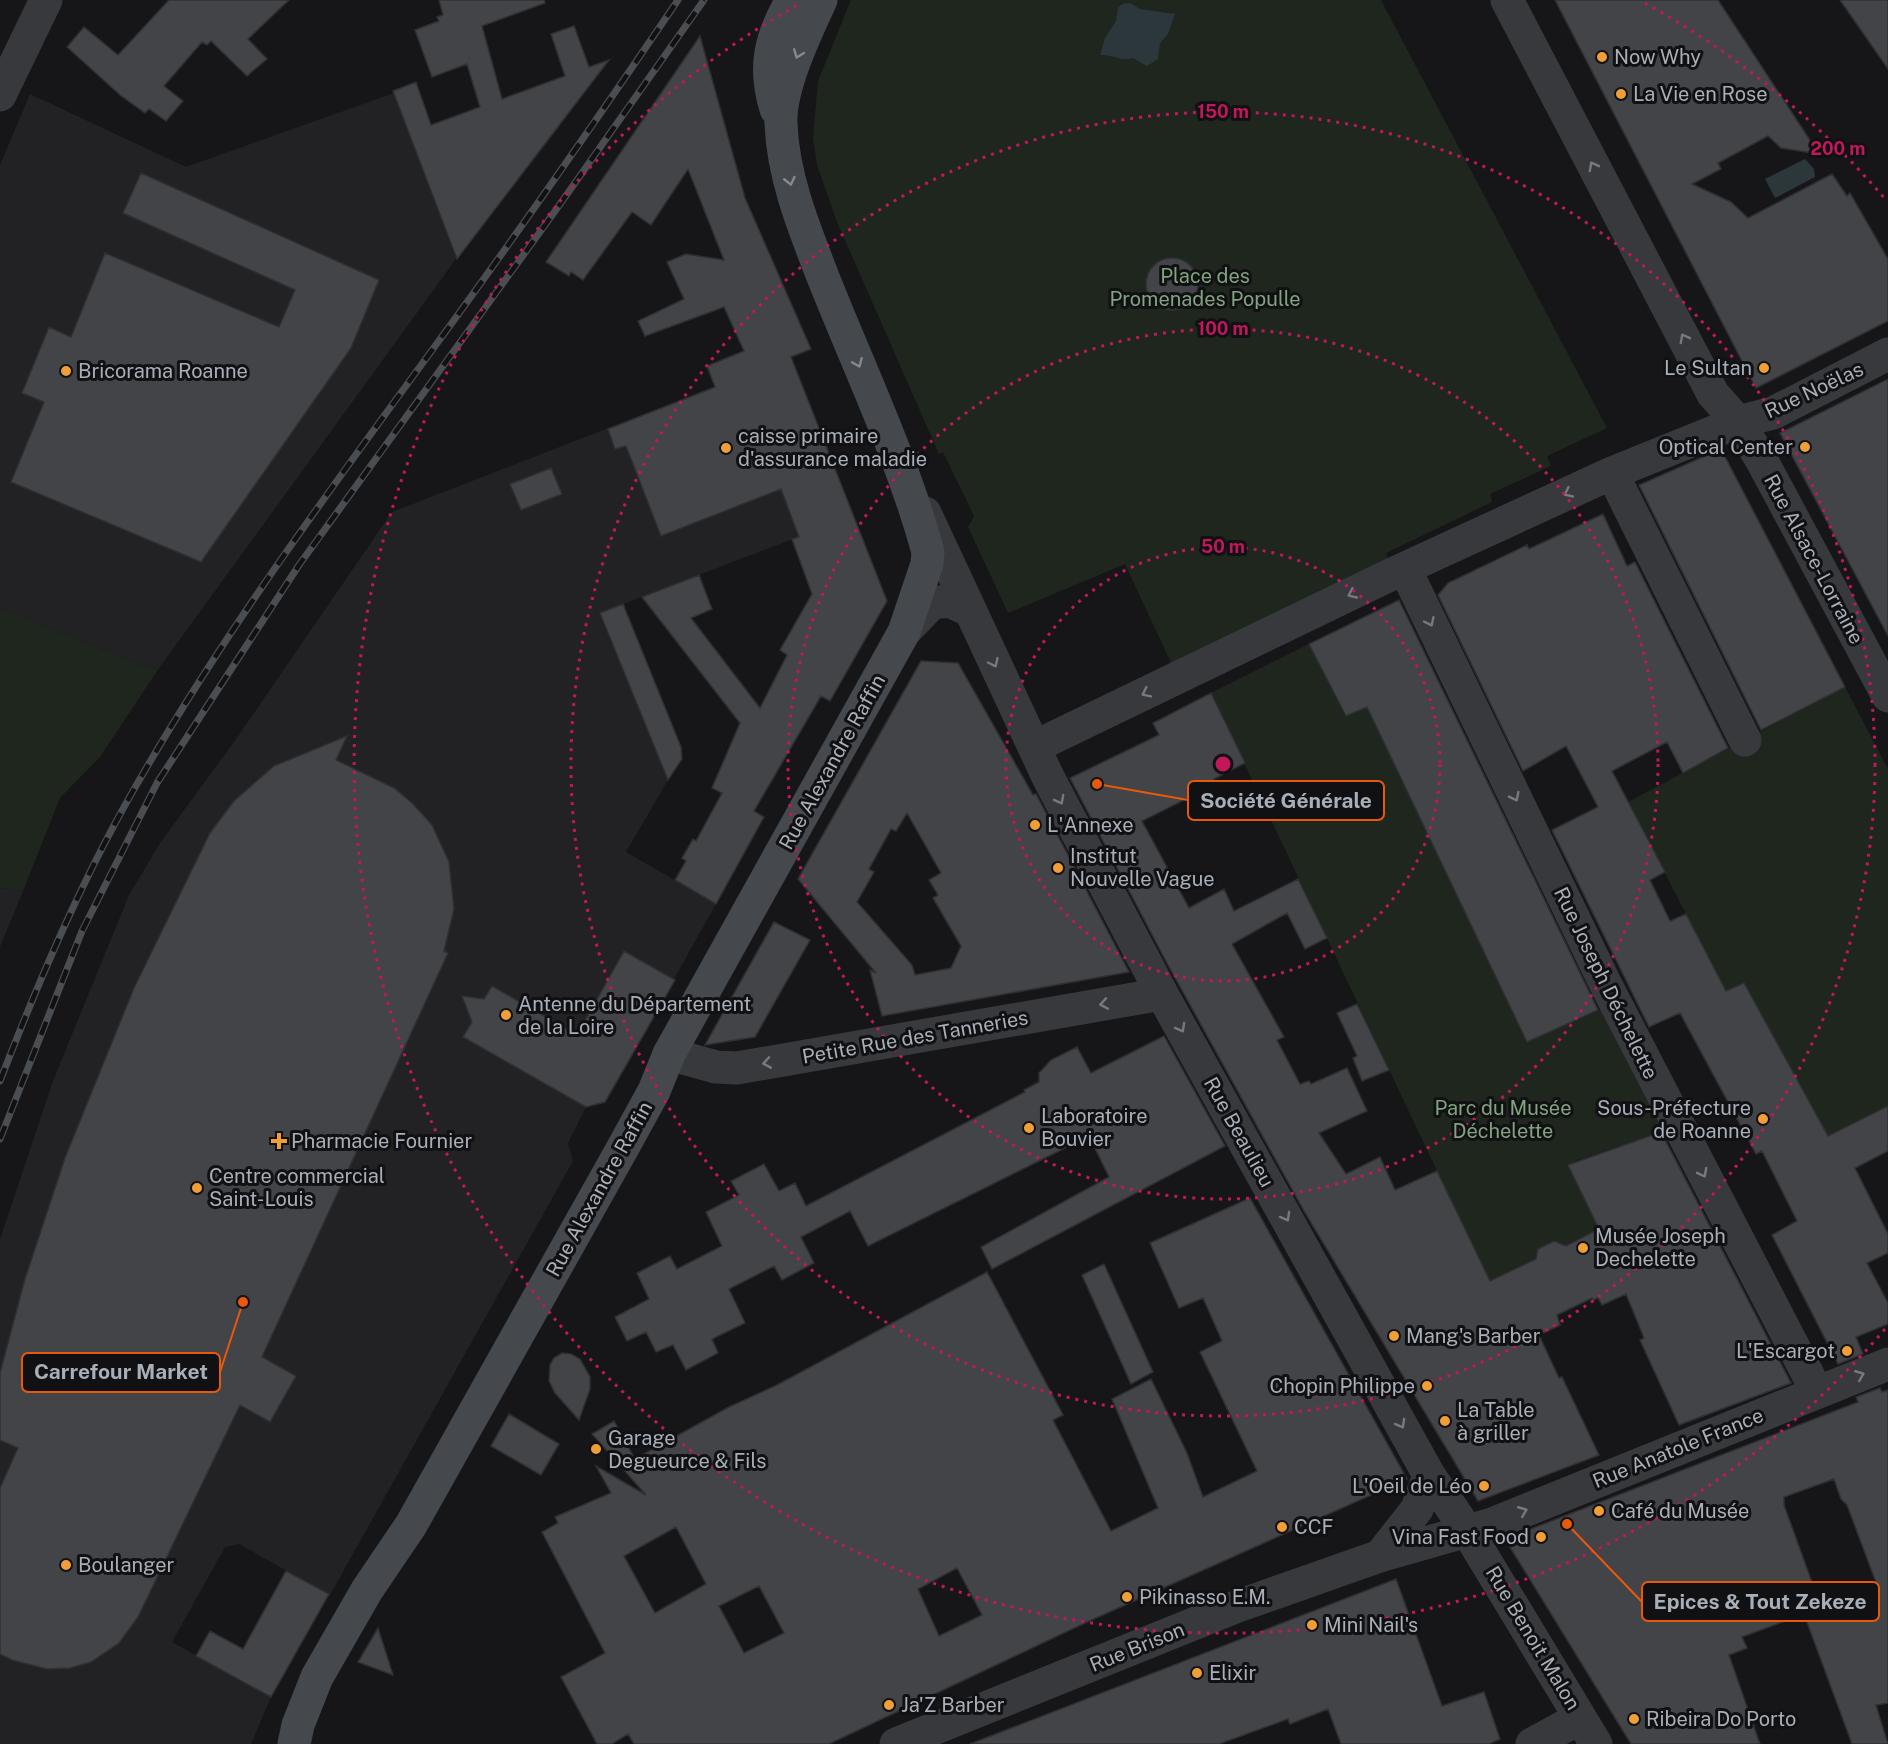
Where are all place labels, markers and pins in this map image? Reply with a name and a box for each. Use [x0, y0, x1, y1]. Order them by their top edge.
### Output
place label: Now Why [1614, 45, 1701, 69]
marker: Now Why [1595, 50, 1609, 64]
place label: La Vie en Rose [1633, 82, 1768, 106]
marker: La Vie en Rose [1614, 87, 1628, 101]
place label: Le Sultan [1664, 356, 1752, 380]
place label: Bricorama Roanne [78, 359, 248, 383]
marker: Le Sultan [1757, 361, 1771, 375]
marker: Bricorama Roanne [59, 364, 73, 378]
place label: caisse primaire d'assurance maladie [738, 424, 927, 471]
place label: Optical Center [1659, 435, 1793, 459]
marker: Optical Center [1798, 440, 1812, 454]
marker: caisse primaire d'assurance maladie [719, 441, 733, 455]
centre of rings [1213, 754, 1233, 774]
callout: Société Générale [1188, 781, 1384, 820]
place label: L'Annexe [1047, 813, 1134, 837]
marker: L'Annexe [1028, 818, 1042, 832]
place label: Institut Nouvelle Vague [1070, 844, 1215, 891]
marker: Institut Nouvelle Vague [1051, 861, 1065, 875]
place label: Antenne du Département de la Loire [518, 992, 751, 1039]
marker: Antenne du Département de la Loire [499, 1008, 513, 1022]
place label: Sous-Préfecture de Roanne [1597, 1096, 1751, 1143]
place label: Laboratoire Bouvier [1041, 1104, 1148, 1151]
marker: Sous-Préfecture de Roanne [1756, 1112, 1770, 1126]
marker: Laboratoire Bouvier [1022, 1121, 1036, 1135]
place label: Pharmacie Fournier [291, 1129, 472, 1153]
marker: Pharmacie Fournier [272, 1134, 286, 1148]
place label: Centre commercial Saint-Louis [209, 1164, 385, 1211]
marker: Centre commercial Saint-Louis [190, 1181, 204, 1195]
place label: Musée Joseph Dechelette [1595, 1224, 1726, 1271]
marker: Musée Joseph Dechelette [1576, 1241, 1590, 1255]
place label: Mang's Barber [1406, 1324, 1541, 1348]
marker: Mang's Barber [1387, 1329, 1401, 1343]
place label: L'Escargot [1736, 1339, 1835, 1363]
marker: L'Escargot [1840, 1344, 1854, 1358]
callout: Carrefour Market [22, 1353, 220, 1392]
place label: Chopin Philippe [1269, 1374, 1415, 1398]
marker: Chopin Philippe [1420, 1379, 1434, 1393]
place label: La Table à griller [1457, 1398, 1535, 1445]
marker: La Table à griller [1438, 1414, 1452, 1428]
place label: Garage Degueurce & Fils [608, 1426, 766, 1473]
marker: Garage Degueurce & Fils [589, 1442, 603, 1456]
place label: L'Oeil de Léo [1352, 1474, 1472, 1498]
marker: L'Oeil de Léo [1477, 1479, 1491, 1493]
place label: Café du Musée [1611, 1499, 1749, 1523]
marker: Café du Musée [1592, 1504, 1606, 1518]
place label: CCF [1294, 1515, 1333, 1539]
marker: CCF [1275, 1520, 1289, 1534]
place label: Vina Fast Food [1392, 1525, 1529, 1549]
marker: Vina Fast Food [1534, 1530, 1548, 1544]
place label: Boulanger [78, 1553, 175, 1577]
marker: Boulanger [59, 1558, 73, 1572]
callout: Epices & Tout Zekeze [1642, 1582, 1879, 1621]
place label: Pikinasso E.M. [1139, 1585, 1271, 1609]
marker: Pikinasso E.M. [1120, 1590, 1134, 1604]
place label: Mini Nail's [1324, 1613, 1418, 1637]
marker: Mini Nail's [1305, 1618, 1319, 1632]
place label: Elixir [1209, 1661, 1256, 1685]
marker: Elixir [1190, 1666, 1204, 1680]
place label: Ja'Z Barber [901, 1693, 1005, 1717]
marker: Ja'Z Barber [882, 1698, 896, 1712]
place label: Ribeira Do Porto [1646, 1707, 1796, 1731]
marker: Ribeira Do Porto [1627, 1712, 1641, 1726]

